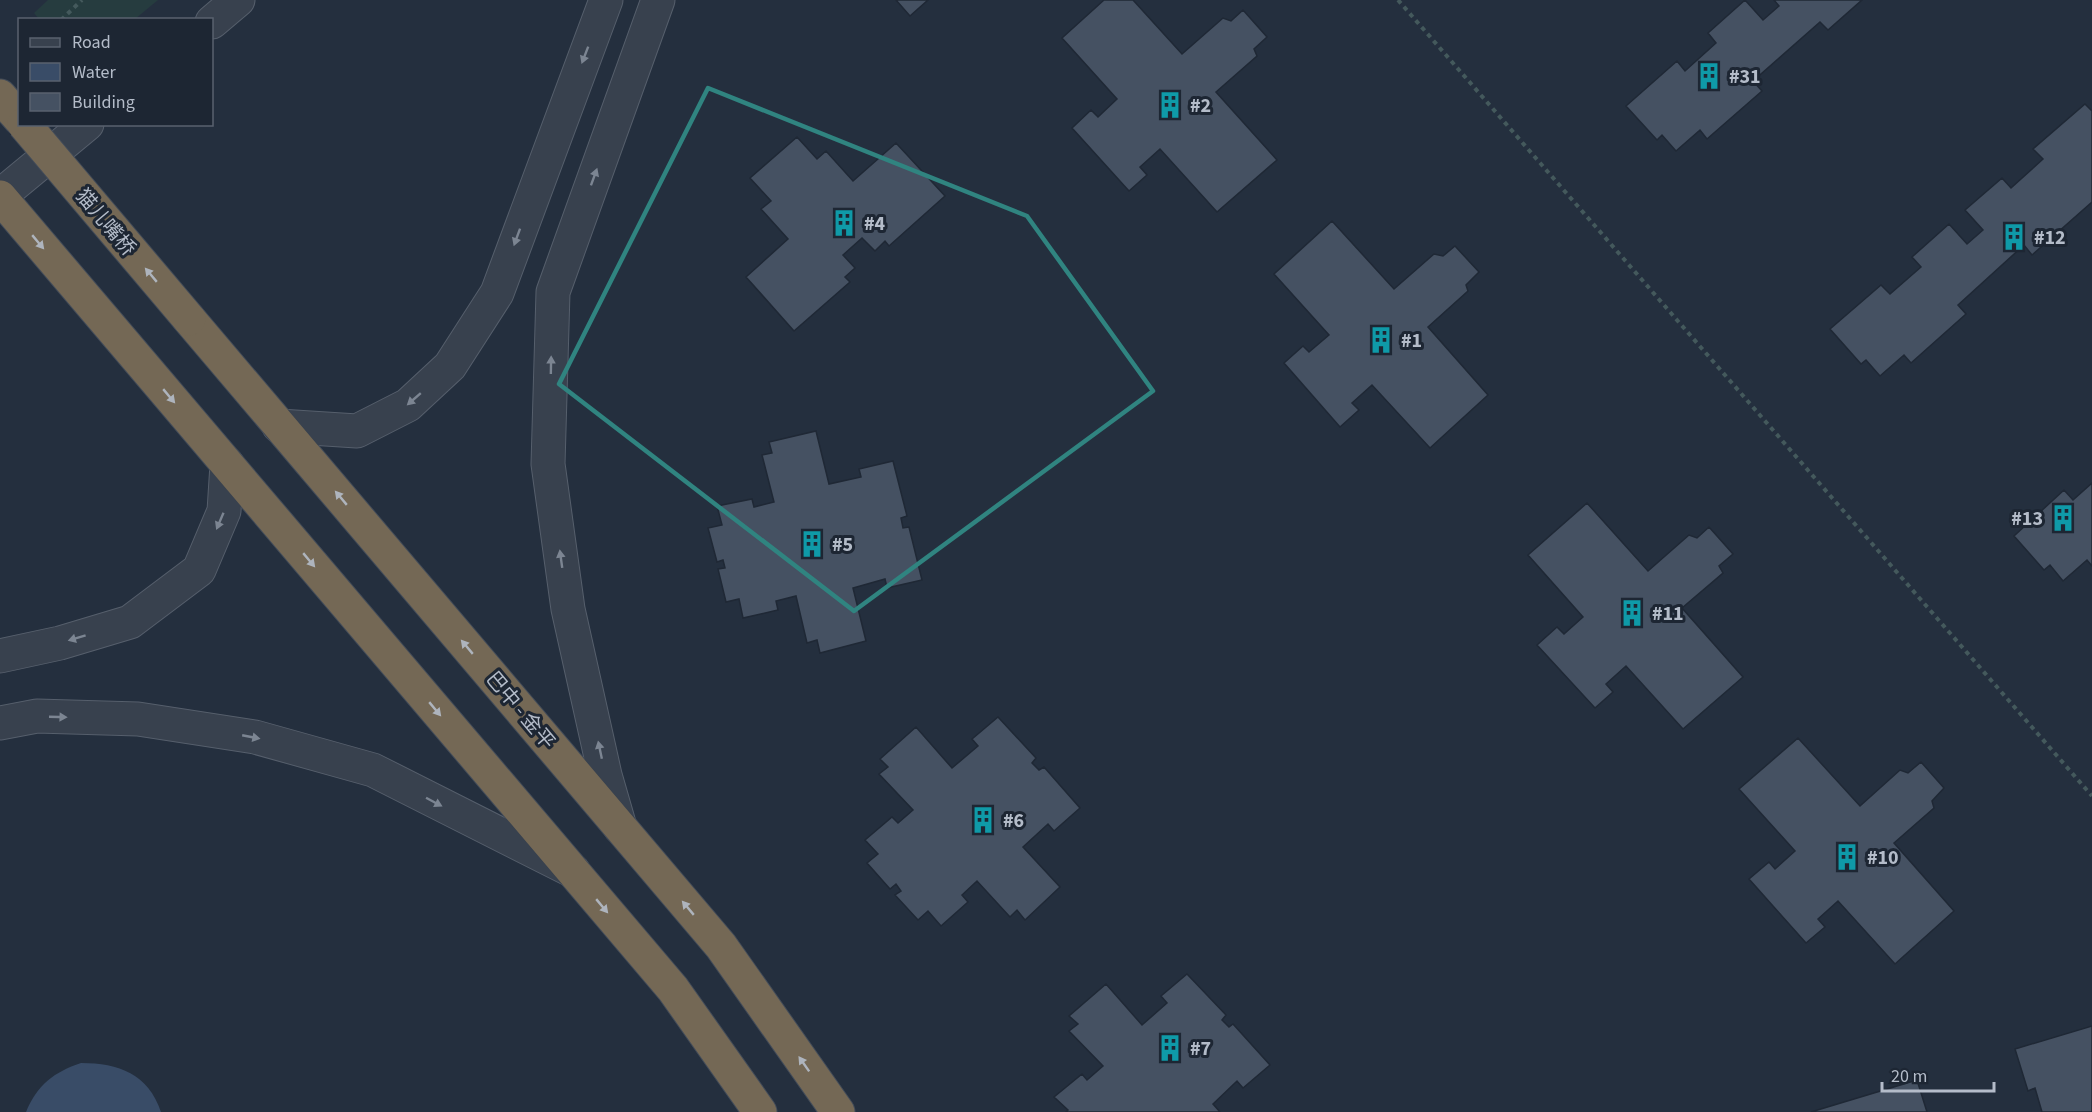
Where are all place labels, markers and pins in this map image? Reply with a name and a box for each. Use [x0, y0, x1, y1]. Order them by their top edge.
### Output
building icon: #31 [1694, 61, 1724, 91]
place label: #31 [1729, 63, 1761, 91]
building icon: #2 [1155, 90, 1185, 120]
place label: #2 [1190, 92, 1211, 120]
building icon: #4 [829, 208, 859, 238]
place label: #4 [864, 210, 886, 238]
building icon: #12 [1999, 222, 2029, 252]
place label: #12 [2034, 224, 2066, 252]
building icon: #1 [1366, 325, 1396, 355]
place label: #1 [1401, 327, 1422, 355]
building icon: #13 [2048, 503, 2078, 533]
place label: #13 [2011, 505, 2043, 533]
building icon: #5 [797, 529, 827, 559]
place label: #5 [832, 531, 853, 559]
building icon: #11 [1617, 598, 1647, 628]
place label: #11 [1652, 600, 1684, 628]
building icon: #6 [968, 805, 998, 835]
place label: #6 [1003, 807, 1024, 835]
building icon: #10 [1832, 842, 1862, 872]
place label: #10 [1867, 844, 1899, 872]
building icon: #7 [1155, 1033, 1185, 1063]
place label: #7 [1190, 1035, 1211, 1063]

